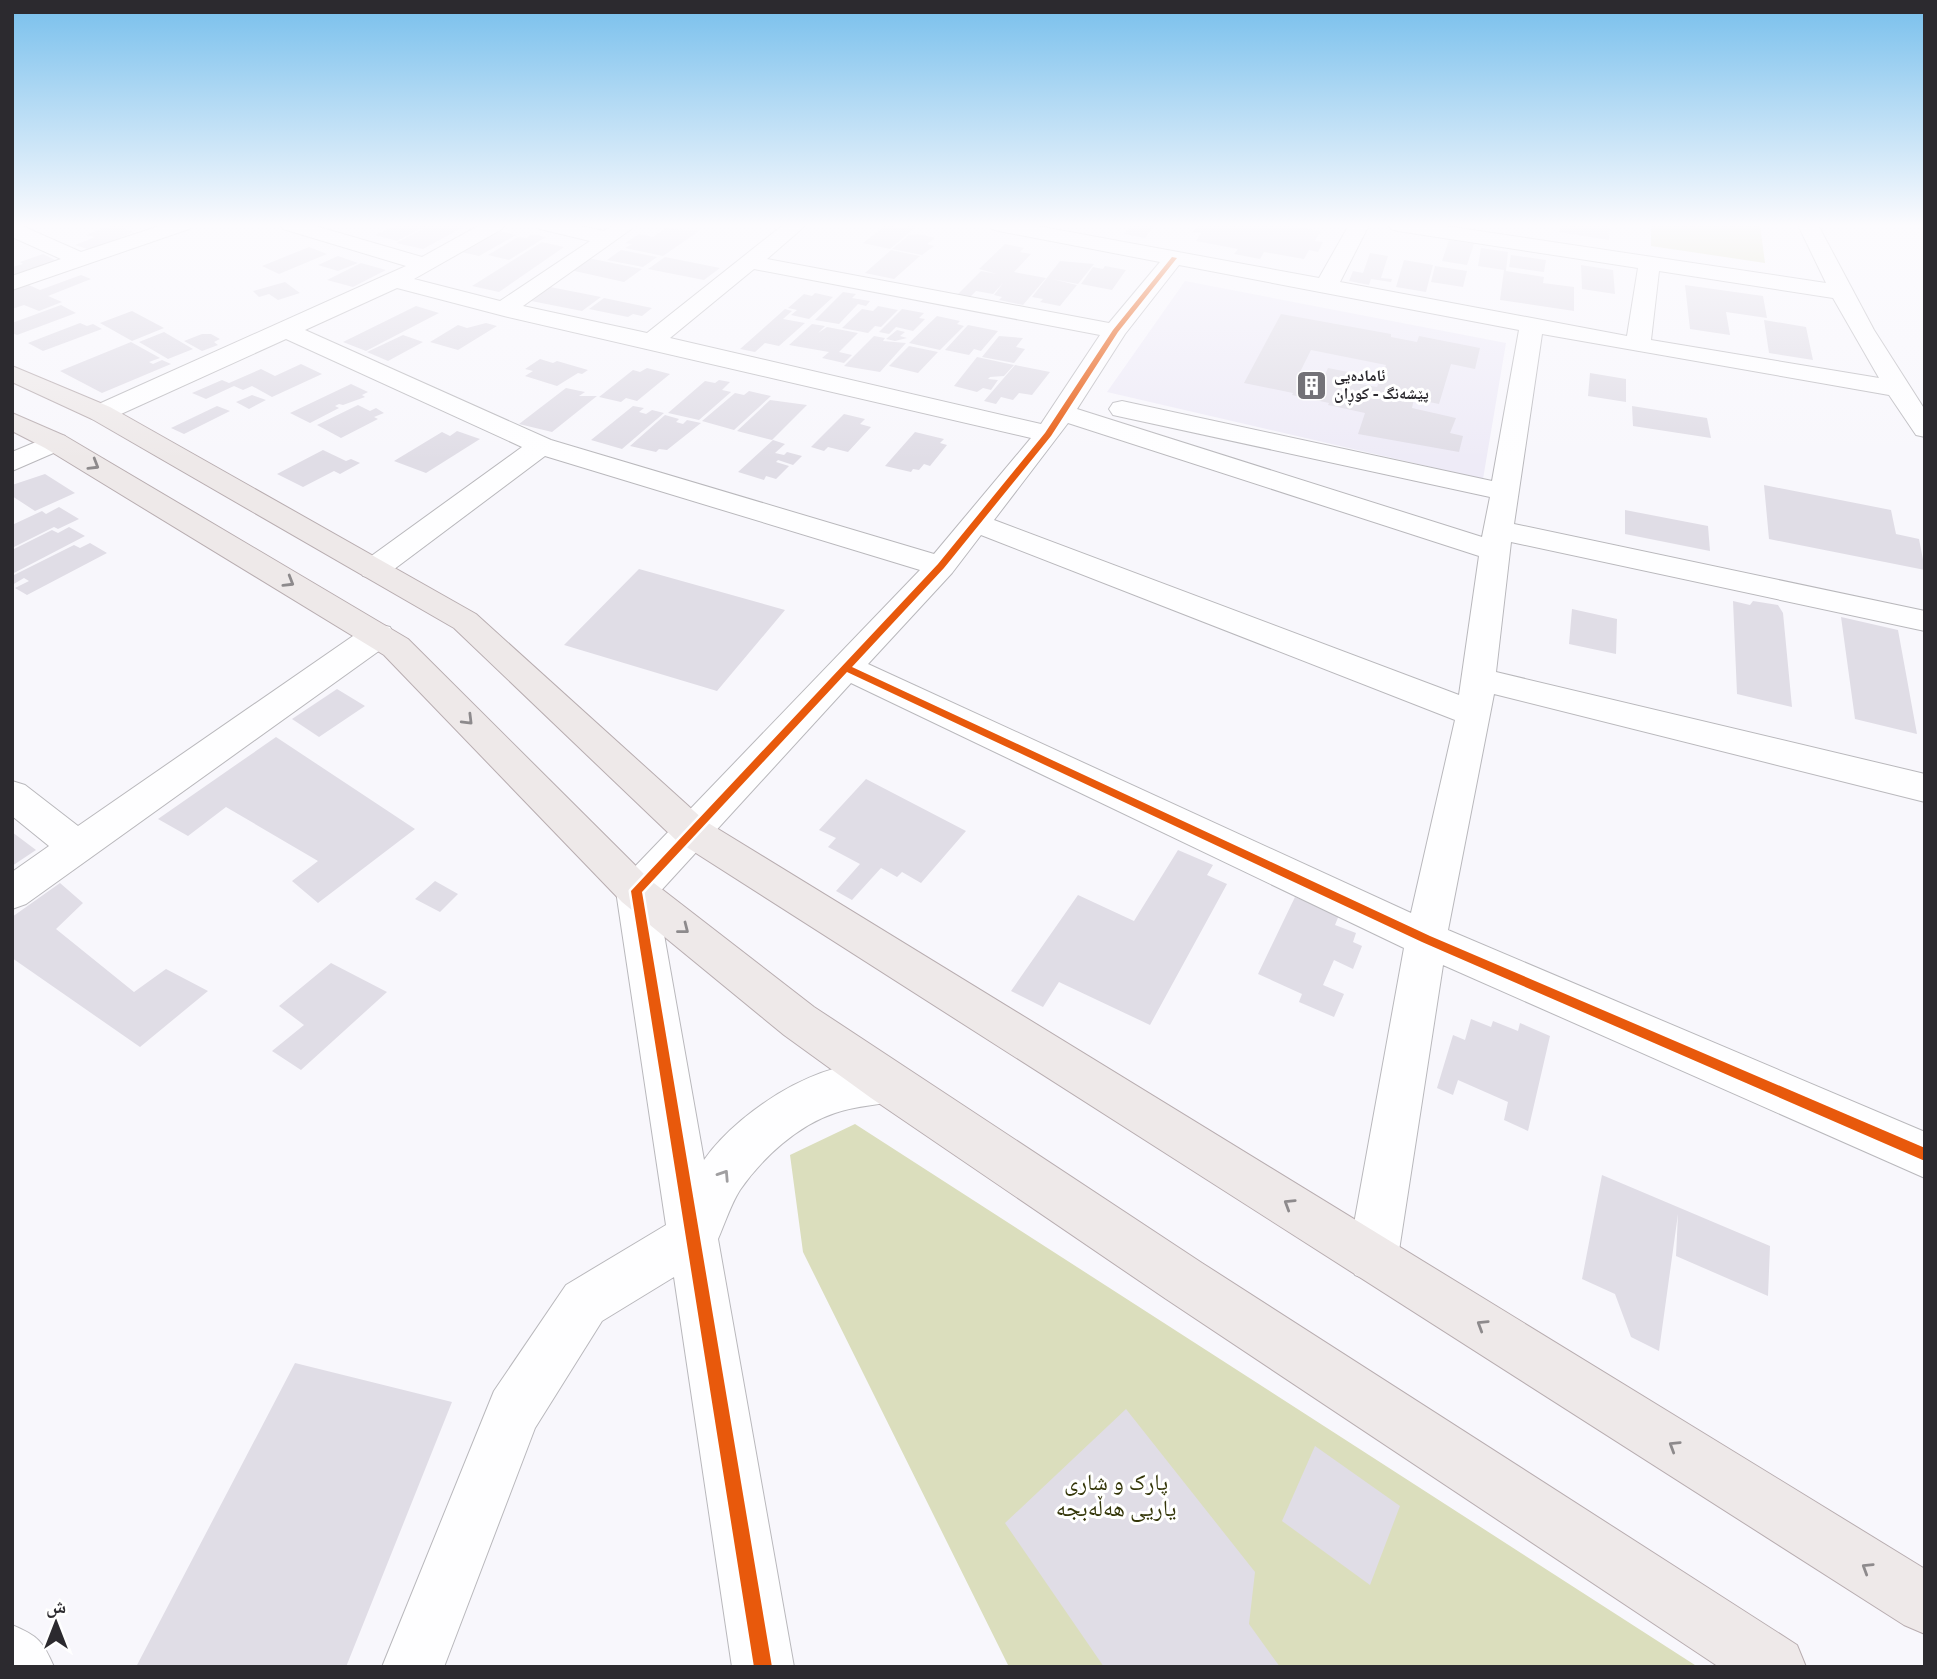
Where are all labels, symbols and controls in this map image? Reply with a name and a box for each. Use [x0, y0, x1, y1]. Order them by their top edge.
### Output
place label: ئامادەیی پێشەنگ - کوڕان [1334, 366, 1429, 406]
building icon: ئامادەیی پێشەنگ - کوڕان [1294, 368, 1328, 402]
one-way arrow [86, 457, 99, 470]
one-way arrow [282, 574, 295, 587]
one-way arrow [459, 712, 472, 725]
one-way arrow [675, 921, 688, 933]
one-way arrow [716, 1169, 729, 1182]
one-way arrow [1284, 1200, 1297, 1213]
one-way arrow [1476, 1321, 1489, 1334]
one-way arrow [1669, 1442, 1682, 1455]
park label: پارک و شاری یاریی ھەڵەبجە [1056, 1468, 1176, 1523]
one-way arrow [1861, 1563, 1874, 1576]
north arrow [21, 1588, 91, 1658]
text: ش [46, 1595, 66, 1619]

